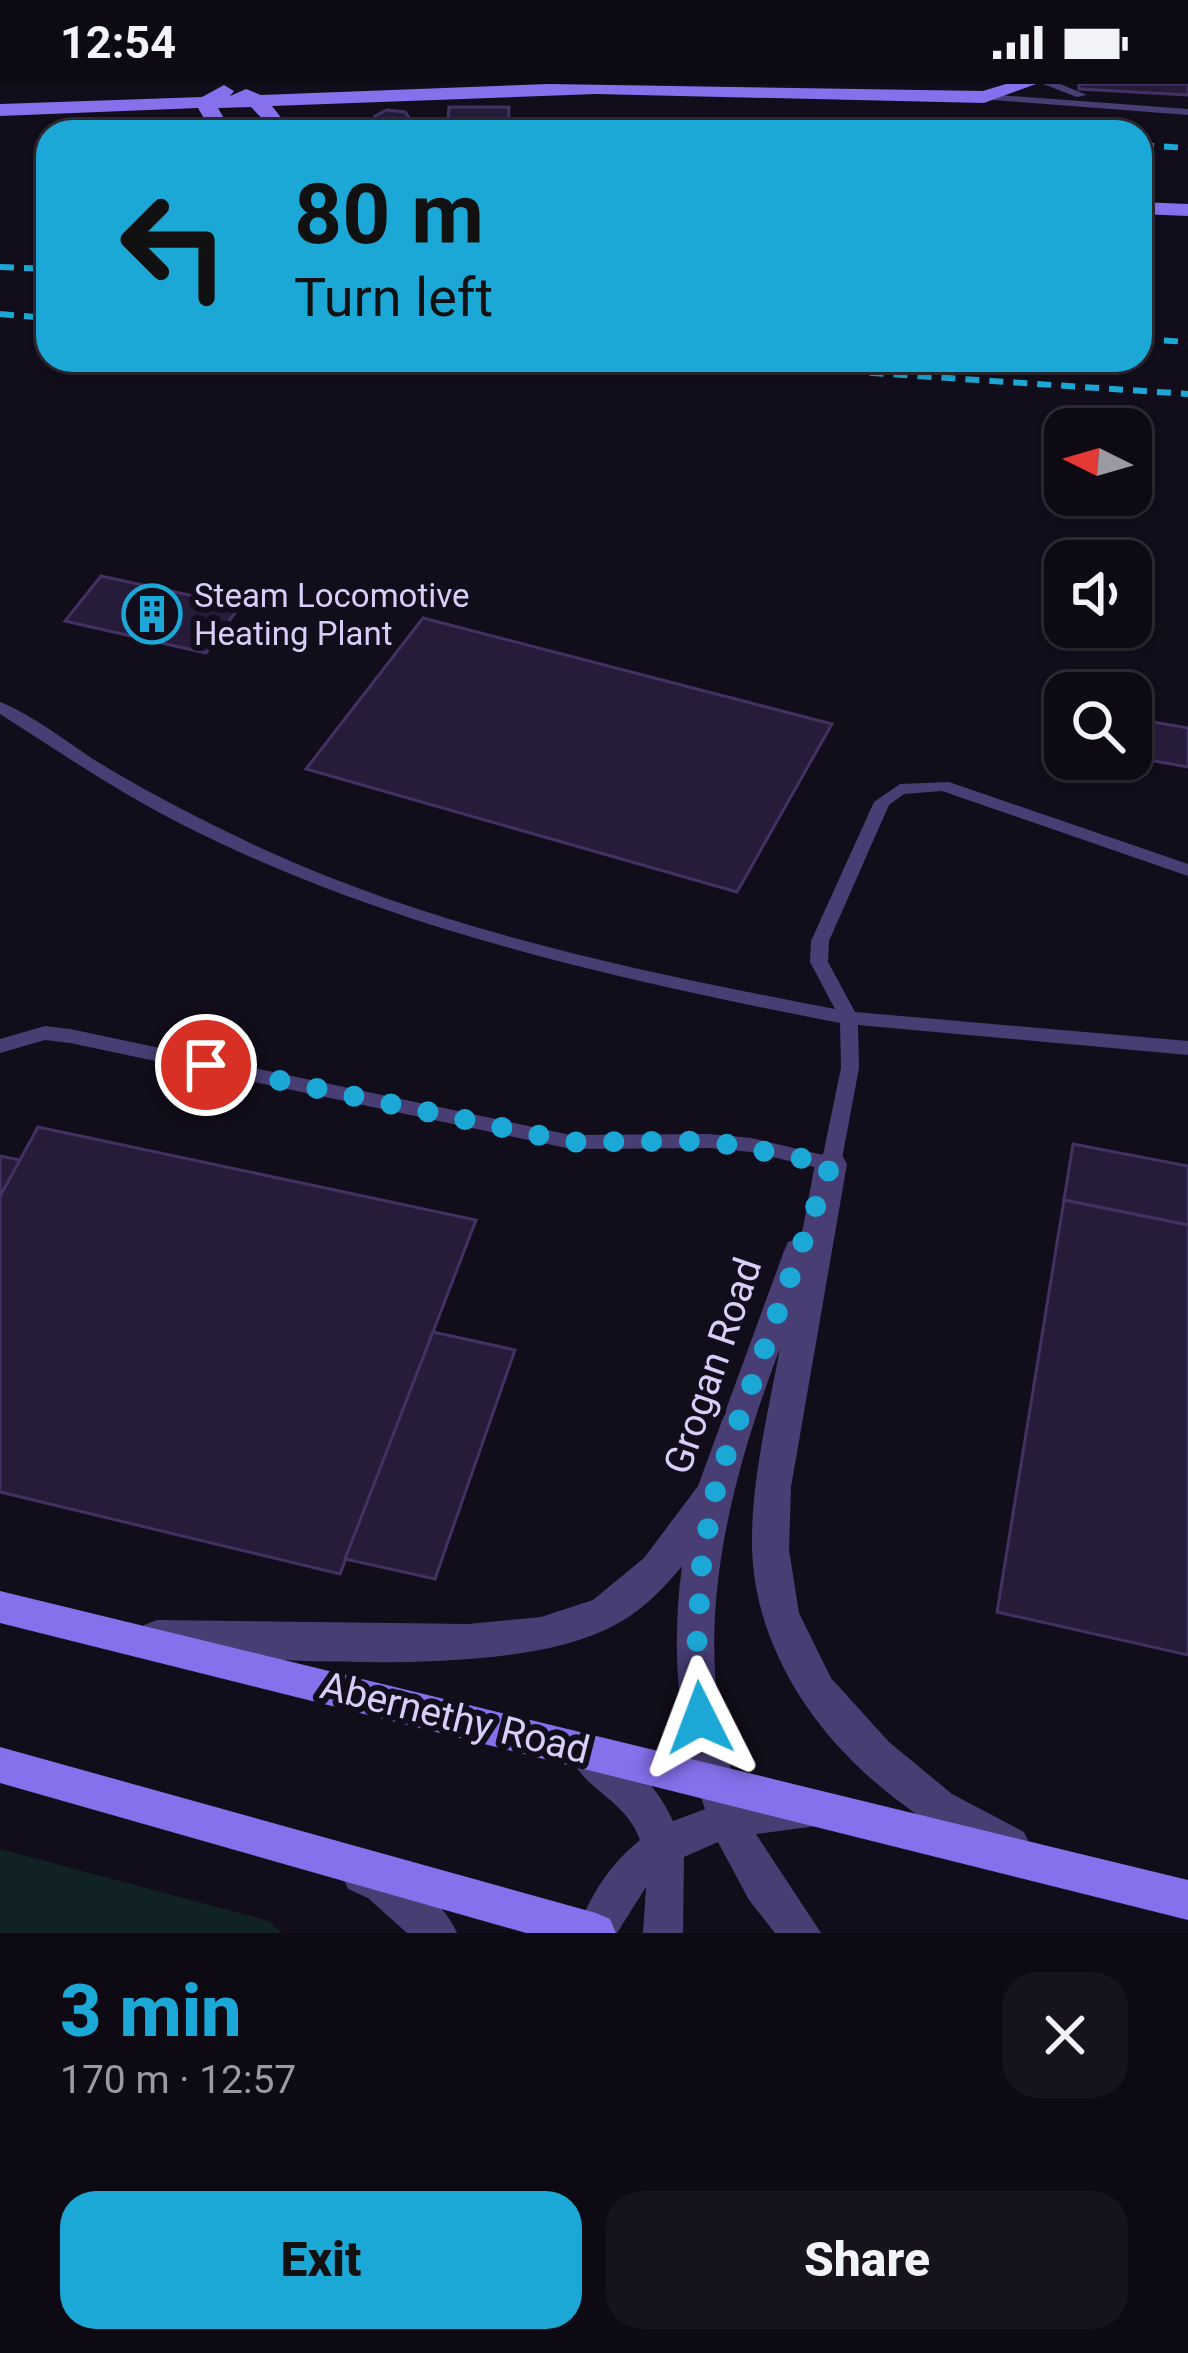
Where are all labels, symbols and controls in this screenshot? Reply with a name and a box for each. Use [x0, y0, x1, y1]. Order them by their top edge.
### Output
text: 12:54 [60, 16, 176, 69]
text: 80 m [294, 165, 484, 264]
icon: left [96, 168, 252, 324]
text: Turn left [294, 266, 493, 329]
north arrow [1044, 408, 1152, 516]
map controls [1044, 408, 1152, 780]
button: sound [1044, 540, 1152, 648]
place label: Steam Locomotive Heating Plant [194, 576, 470, 653]
building icon: Steam Locomotive Heating Plant [121, 583, 183, 645]
button: search [1044, 672, 1152, 780]
pin [155, 1014, 257, 1116]
icon: arrive [173, 1032, 239, 1098]
street label: Grogan Road [655, 1252, 771, 1480]
position arrow [637, 1655, 763, 1781]
street label: Abernethy Road [316, 1662, 594, 1774]
text: 3 min [60, 1969, 242, 2054]
button: close [1002, 1972, 1128, 2098]
text: 170 m · 12:57 [60, 2057, 296, 2103]
button: Exit [60, 2191, 582, 2329]
button: Share [606, 2191, 1128, 2329]

